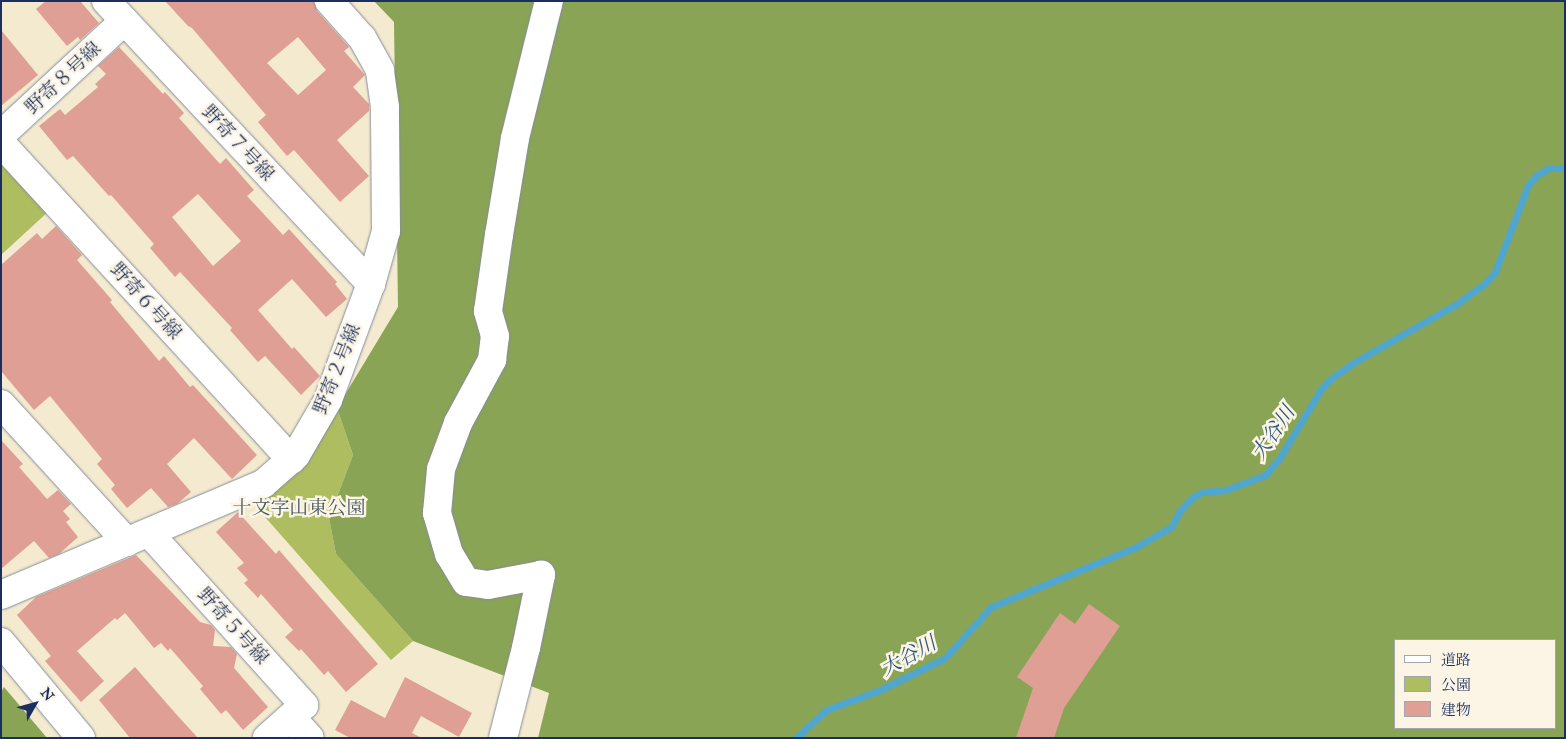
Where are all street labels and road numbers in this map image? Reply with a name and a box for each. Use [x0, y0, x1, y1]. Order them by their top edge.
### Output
street label: 野寄８号線 [20, 37, 106, 119]
street label: 野寄７号線 [197, 100, 279, 186]
street label: 野寄６号線 [106, 258, 186, 344]
street label: 野寄２号線 [309, 321, 365, 417]
street label: 野寄５号線 [193, 583, 273, 669]

